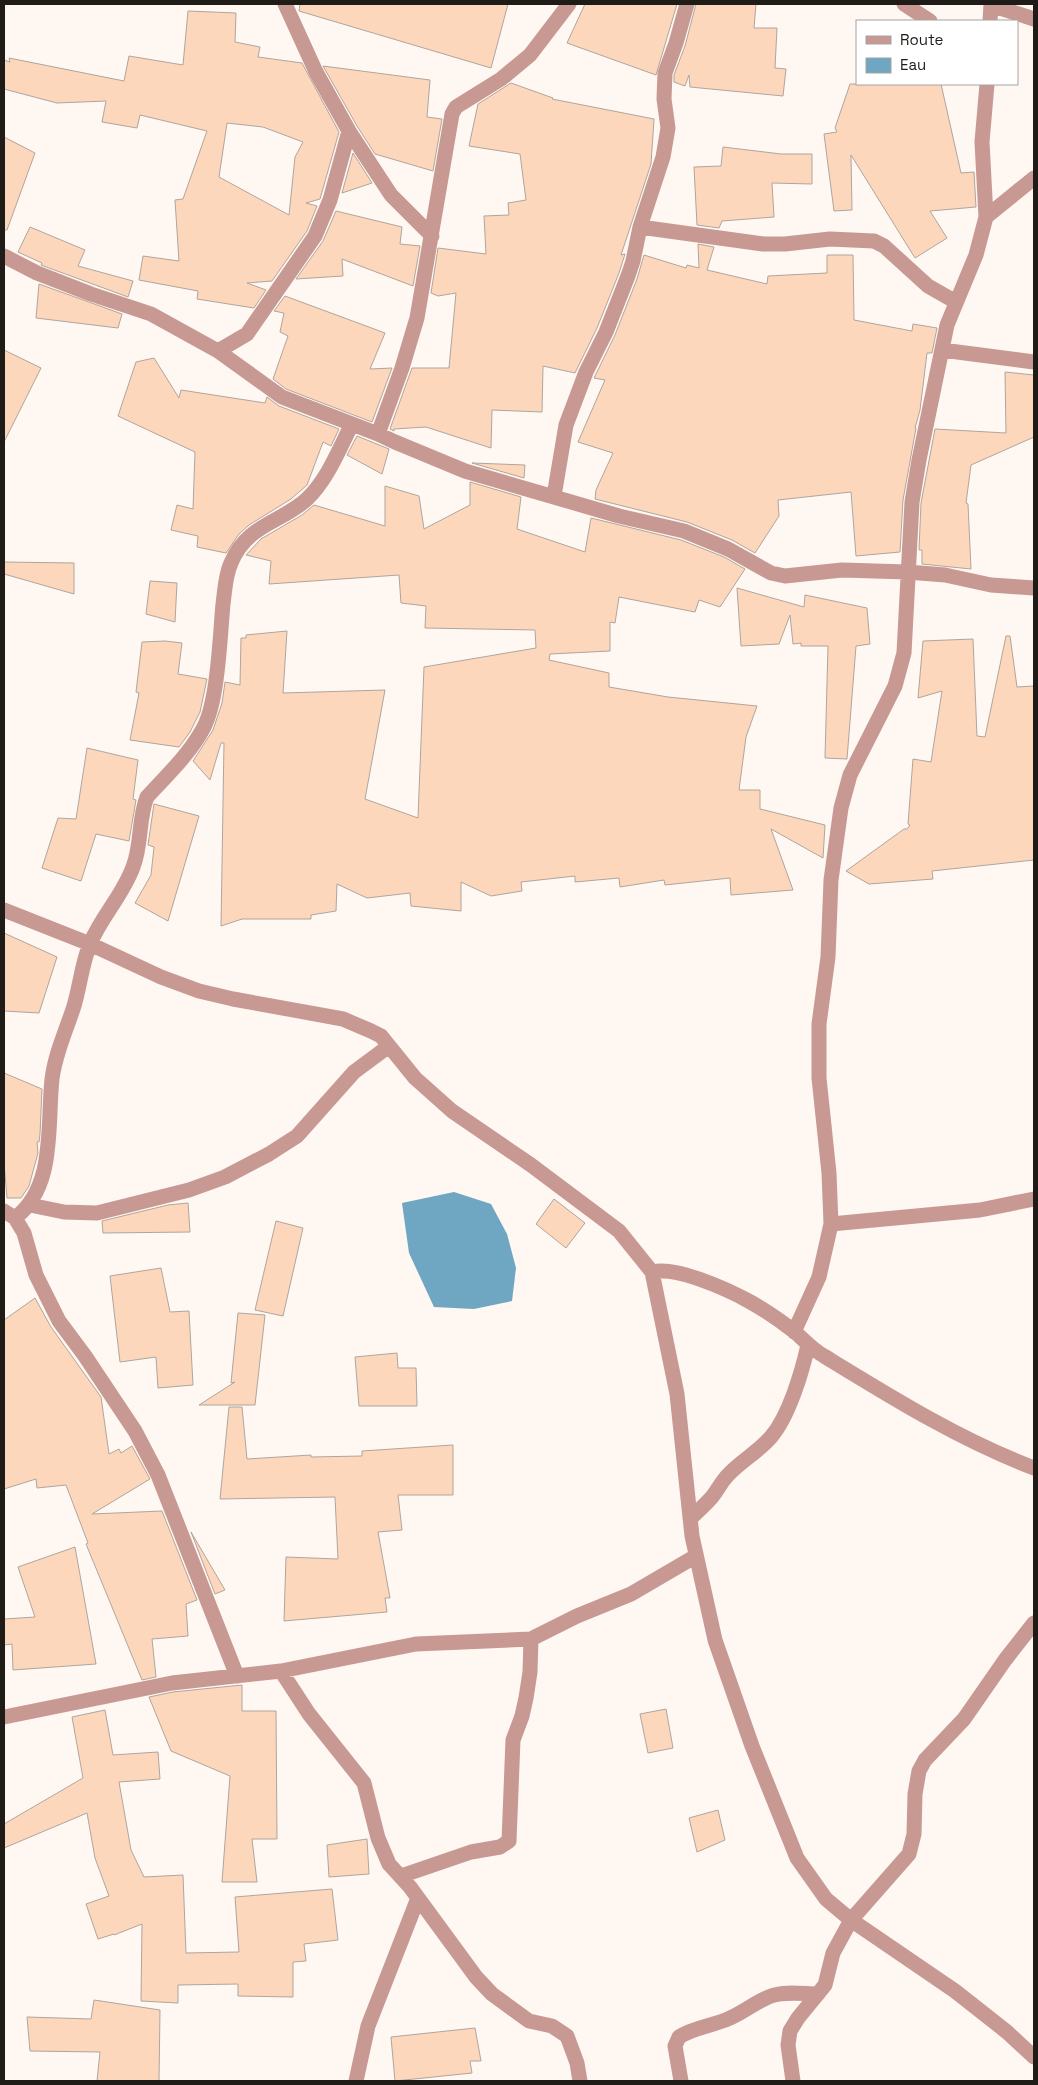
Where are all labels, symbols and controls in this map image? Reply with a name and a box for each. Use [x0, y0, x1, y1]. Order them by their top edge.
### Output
legend [856, 20, 1018, 85]
text: Route [900, 30, 944, 49]
text: Eau [900, 55, 926, 74]

